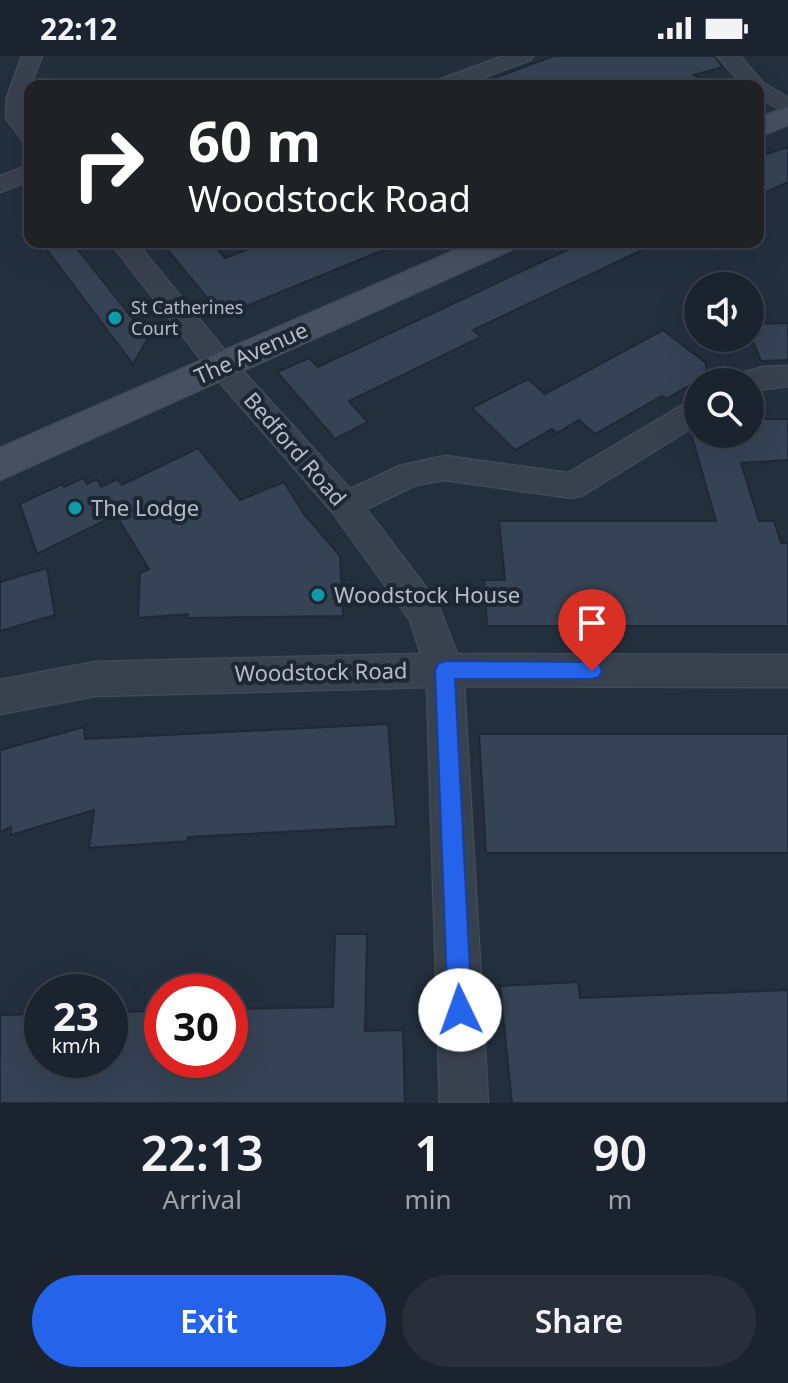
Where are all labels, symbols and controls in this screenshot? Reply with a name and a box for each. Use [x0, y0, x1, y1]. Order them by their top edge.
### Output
text: 22:12 [40, 8, 117, 49]
text: 60 m [188, 102, 321, 178]
icon: right [56, 112, 160, 216]
text: Woodstock Road [188, 174, 471, 223]
map controls [684, 272, 764, 448]
button: sound [684, 272, 764, 352]
place label: St Catherines Court [131, 295, 243, 340]
marker: St Catherines Court [106, 309, 124, 327]
street label: The Avenue [189, 314, 312, 390]
button: search [684, 368, 764, 448]
street label: Bedford Road [238, 385, 354, 512]
place label: The Lodge [91, 492, 199, 522]
marker: The Lodge [66, 499, 84, 517]
place label: Woodstock House [334, 579, 520, 609]
marker: Woodstock House [309, 586, 327, 604]
pin [558, 589, 626, 671]
icon: arrive [570, 601, 614, 645]
street label: Woodstock Road [234, 654, 408, 688]
position arrow [418, 968, 502, 1052]
speed limit sign: 30 [144, 974, 248, 1078]
text: 23 [53, 988, 99, 1043]
text: km/h [51, 1032, 101, 1059]
text: 22:13 [141, 1120, 264, 1185]
text: 1 [414, 1120, 442, 1185]
text: 90 [592, 1120, 647, 1185]
text: Arrival [163, 1181, 242, 1217]
text: min [405, 1181, 452, 1217]
text: m [608, 1181, 632, 1217]
button: Exit [32, 1275, 386, 1367]
button: Share [402, 1275, 756, 1367]

